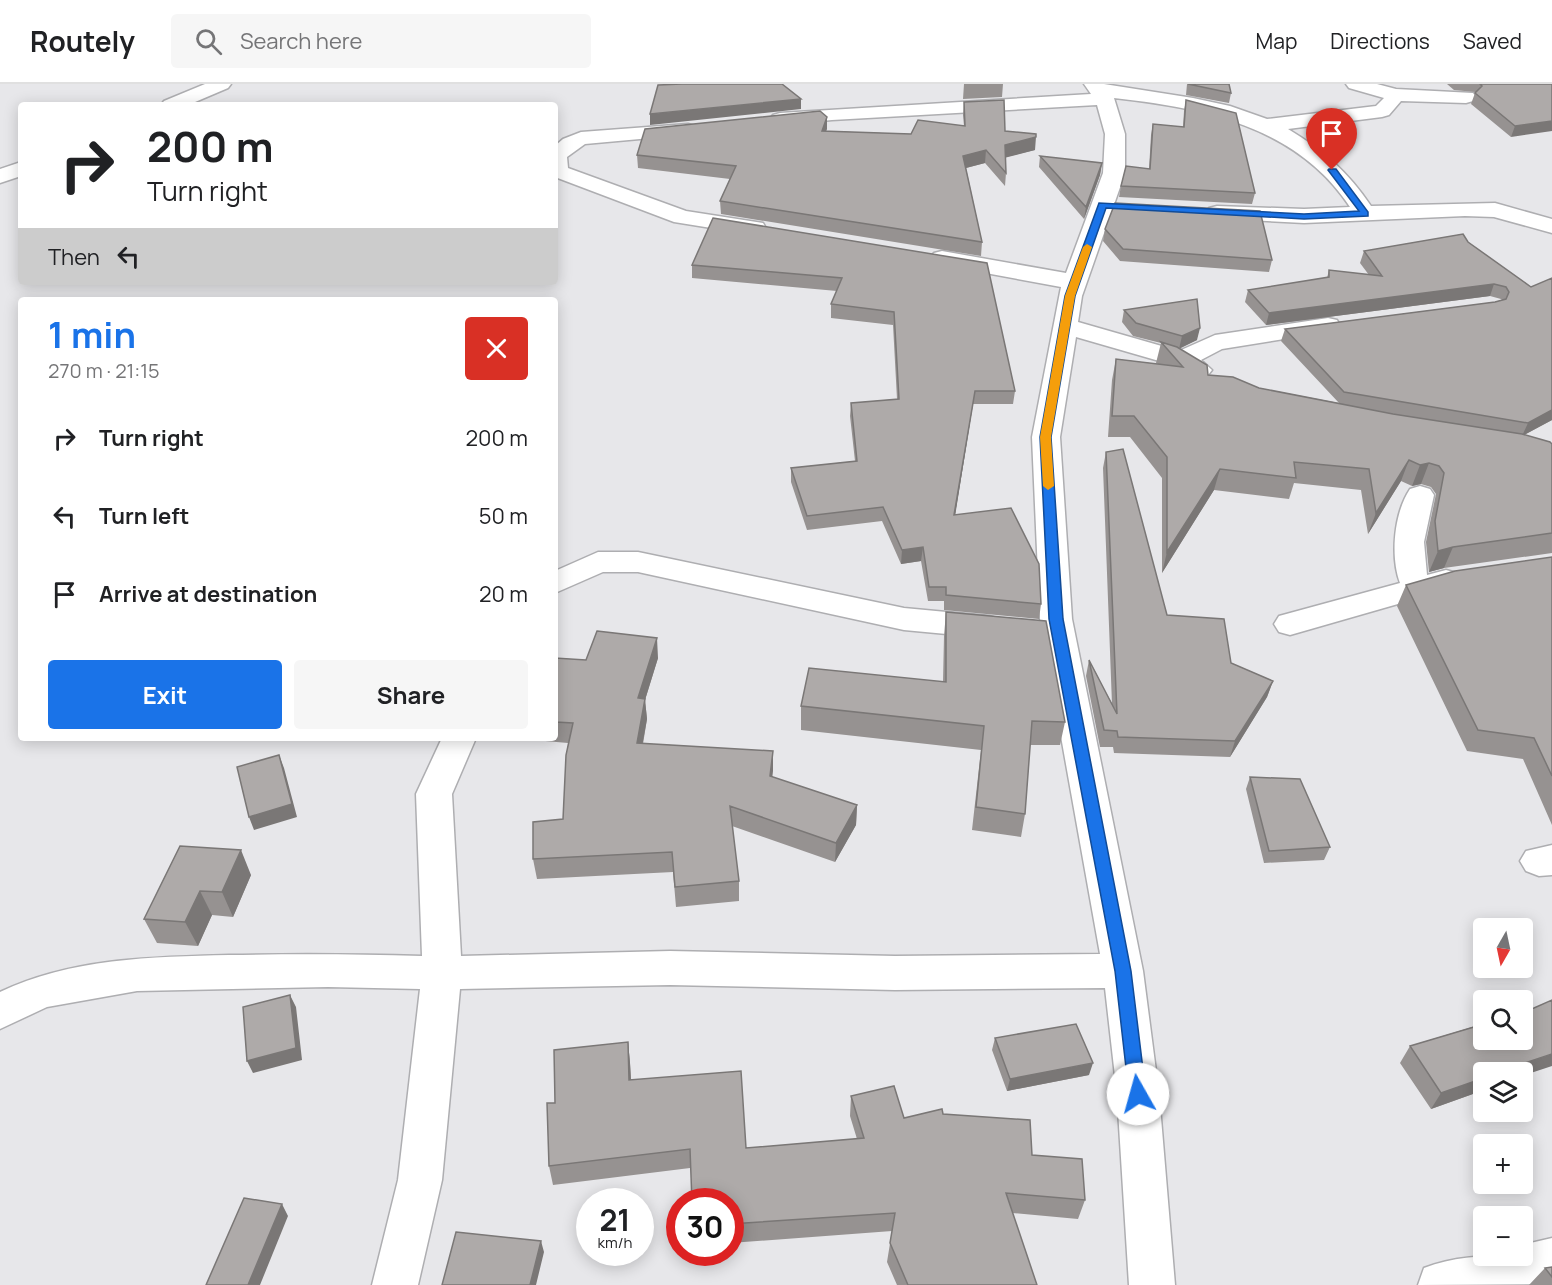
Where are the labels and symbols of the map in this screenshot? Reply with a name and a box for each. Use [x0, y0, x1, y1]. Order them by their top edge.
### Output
pin [1306, 108, 1357, 170]
north arrow [1473, 918, 1533, 978]
position arrow [1106, 1062, 1170, 1126]
speed limit sign: 30 [666, 1188, 744, 1266]

